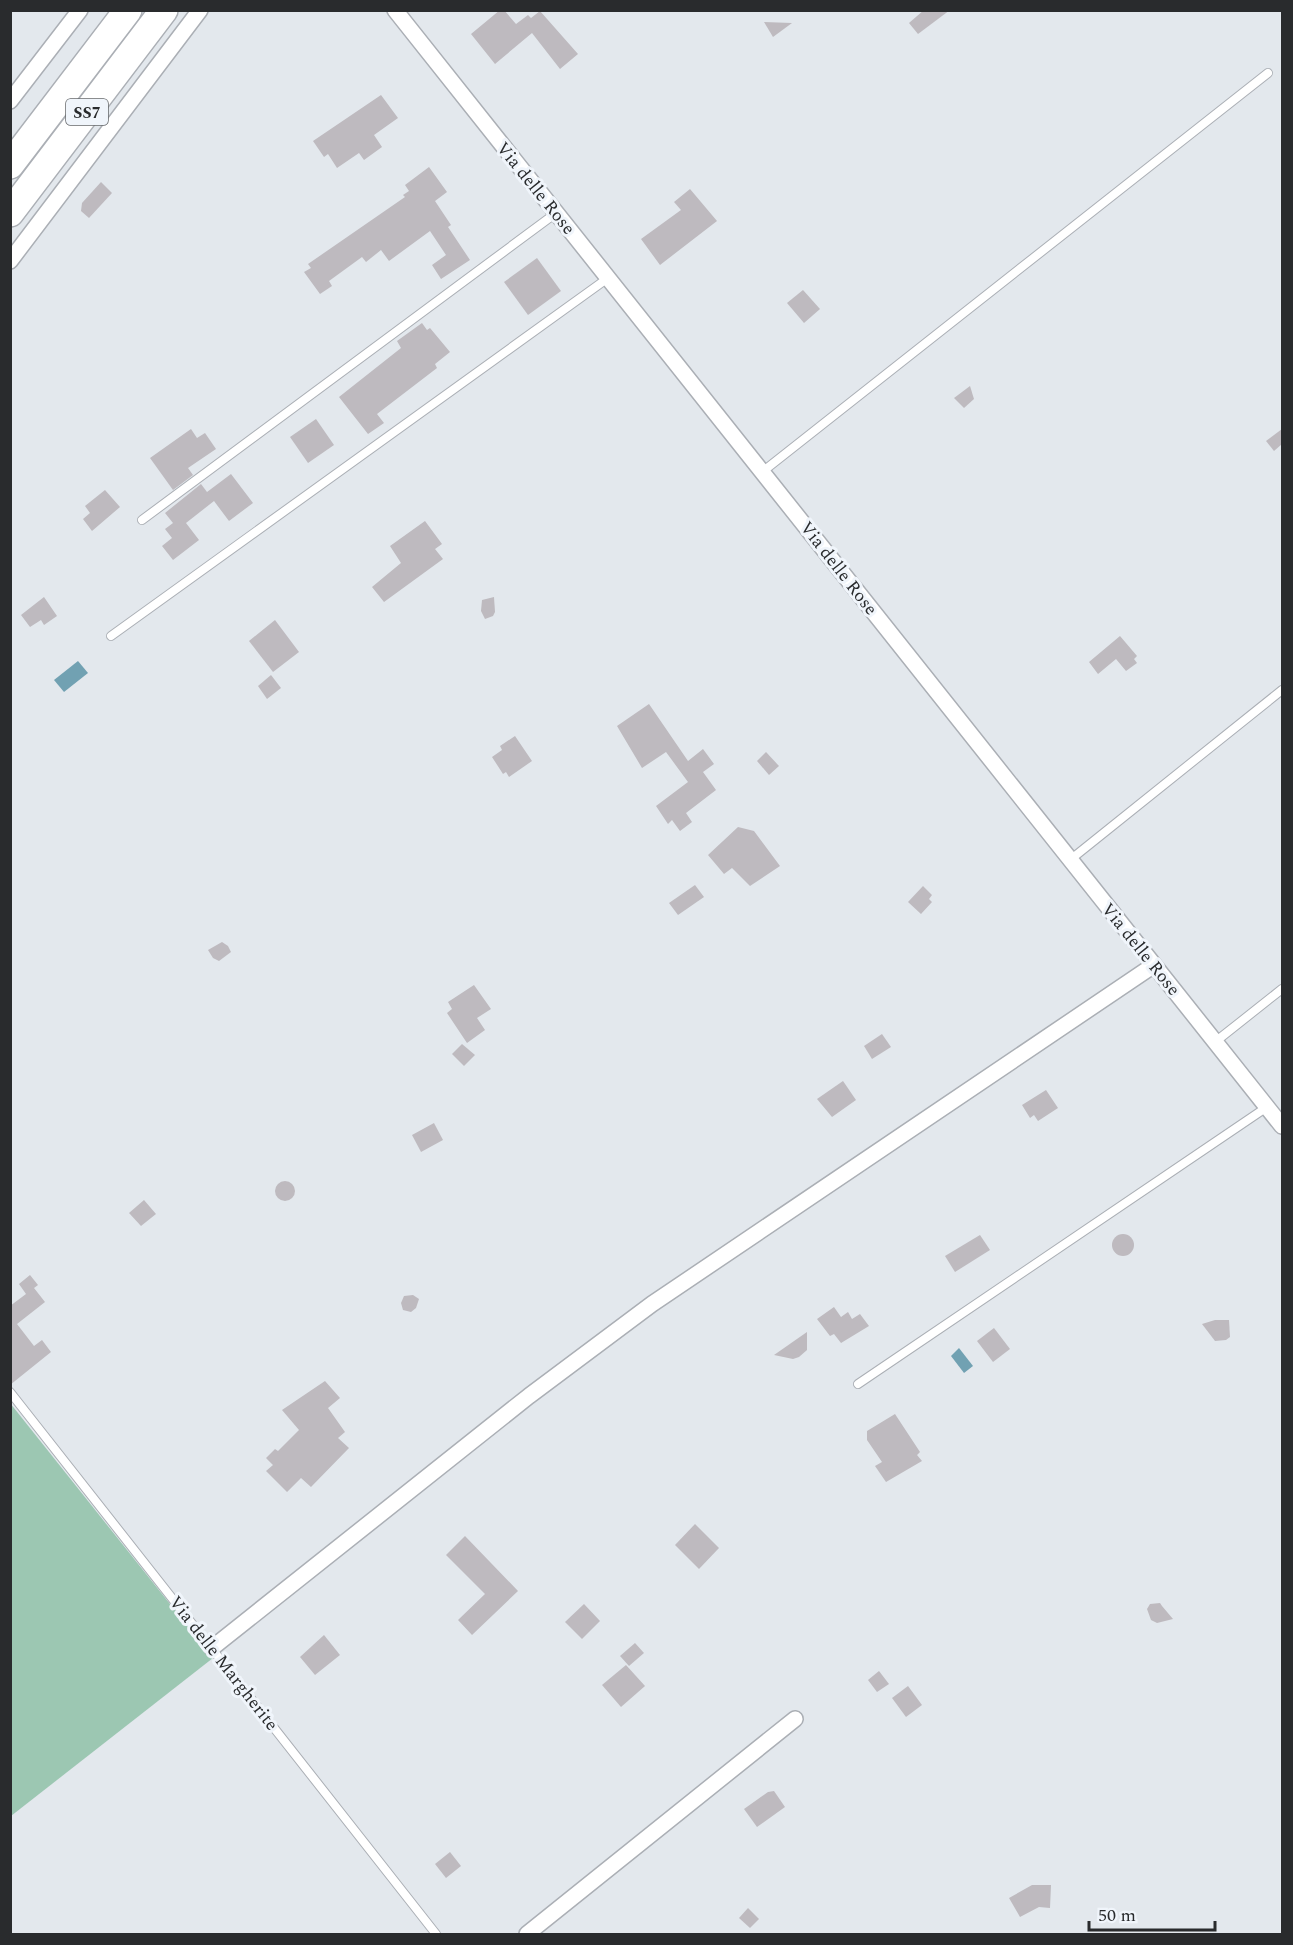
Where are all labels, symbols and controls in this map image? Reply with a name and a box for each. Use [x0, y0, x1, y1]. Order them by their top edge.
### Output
road number: SS7 [66, 99, 108, 125]
street label: Via delle Rose [490, 136, 582, 241]
street label: Via delle Rose [793, 515, 884, 621]
street label: Via delle Rose [1095, 897, 1187, 1002]
street label: Via delle Margherite [162, 1590, 285, 1737]
scale bar [1089, 1894, 1215, 1932]
text: 50 m [1098, 1902, 1136, 1929]

